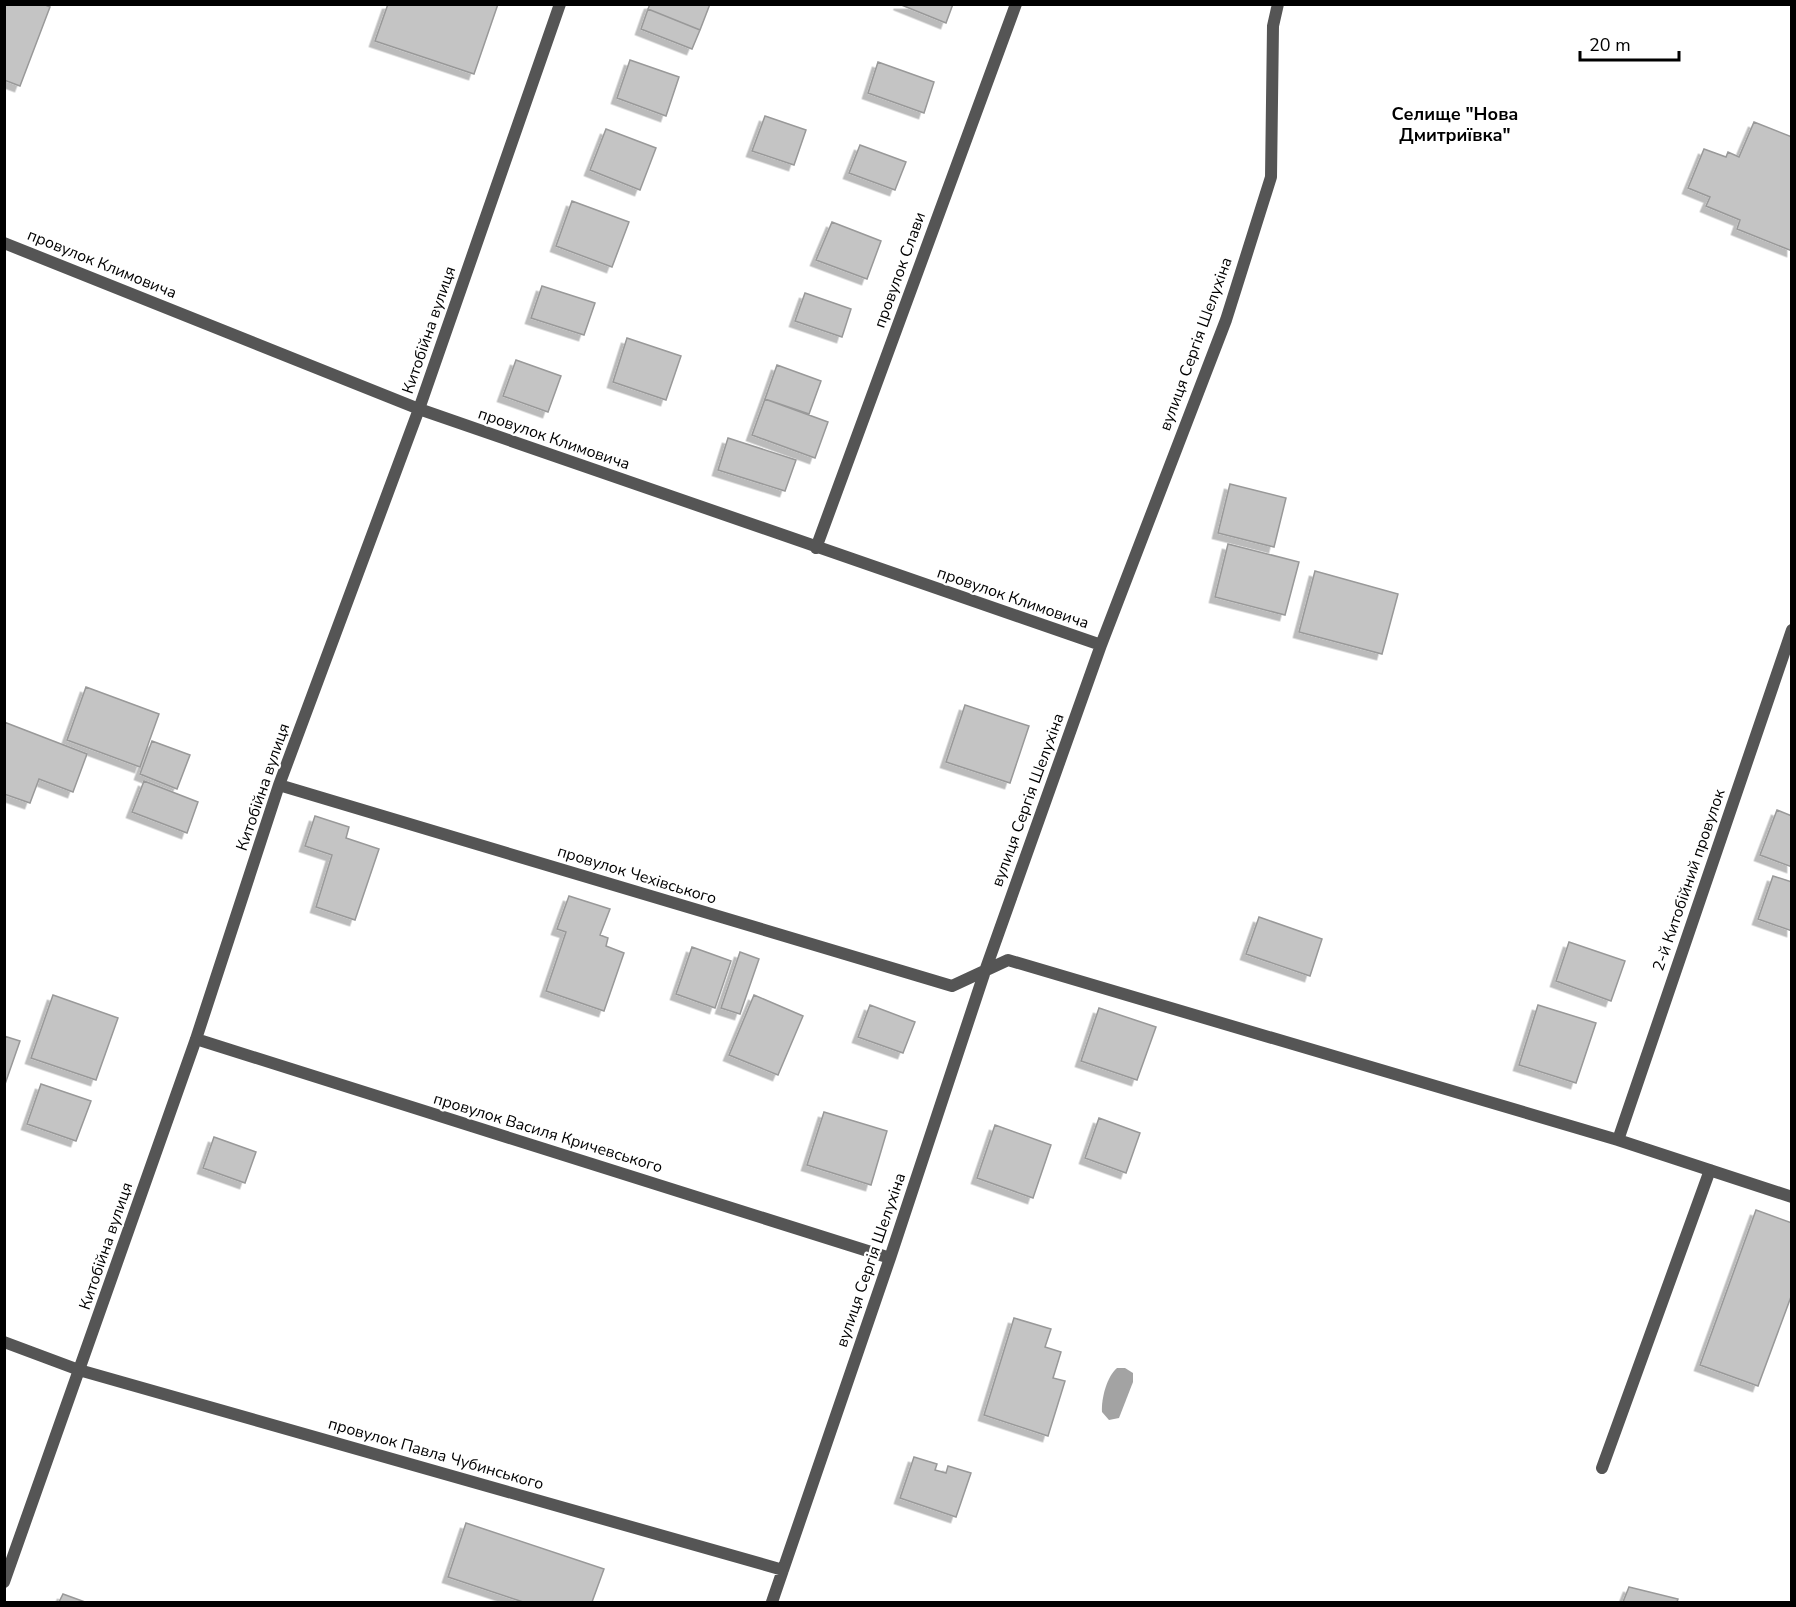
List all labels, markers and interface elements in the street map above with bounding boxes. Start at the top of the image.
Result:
scale bar [1580,24,1679,62]
text: 20 m [1589,33,1631,57]
district label: Селище "Нова Дмитриївка" [1392,102,1518,147]
street label: провулок Слави [869,209,931,331]
street label: провулок Климовича [24,224,180,304]
street label: вулиця Сергія Шелухіна [1154,254,1238,434]
street label: Китобійна вулиця [397,263,461,397]
street label: провулок Климовича [475,403,633,475]
street label: провулок Климовича [934,562,1092,634]
street label: вулиця Сергія Шелухіна [986,710,1070,890]
street label: Китобійна вулиця [231,720,295,854]
street label: 2-й Китобійний провулок [1647,785,1731,974]
street label: провулок Чехівського [555,840,719,910]
street label: провулок Василя Кричевського [431,1088,665,1178]
street label: вулиця Сергія Шелухіна [831,1170,911,1350]
street label: Китобійна вулиця [74,1179,138,1313]
street label: провулок Павла Чубинського [326,1413,546,1495]

